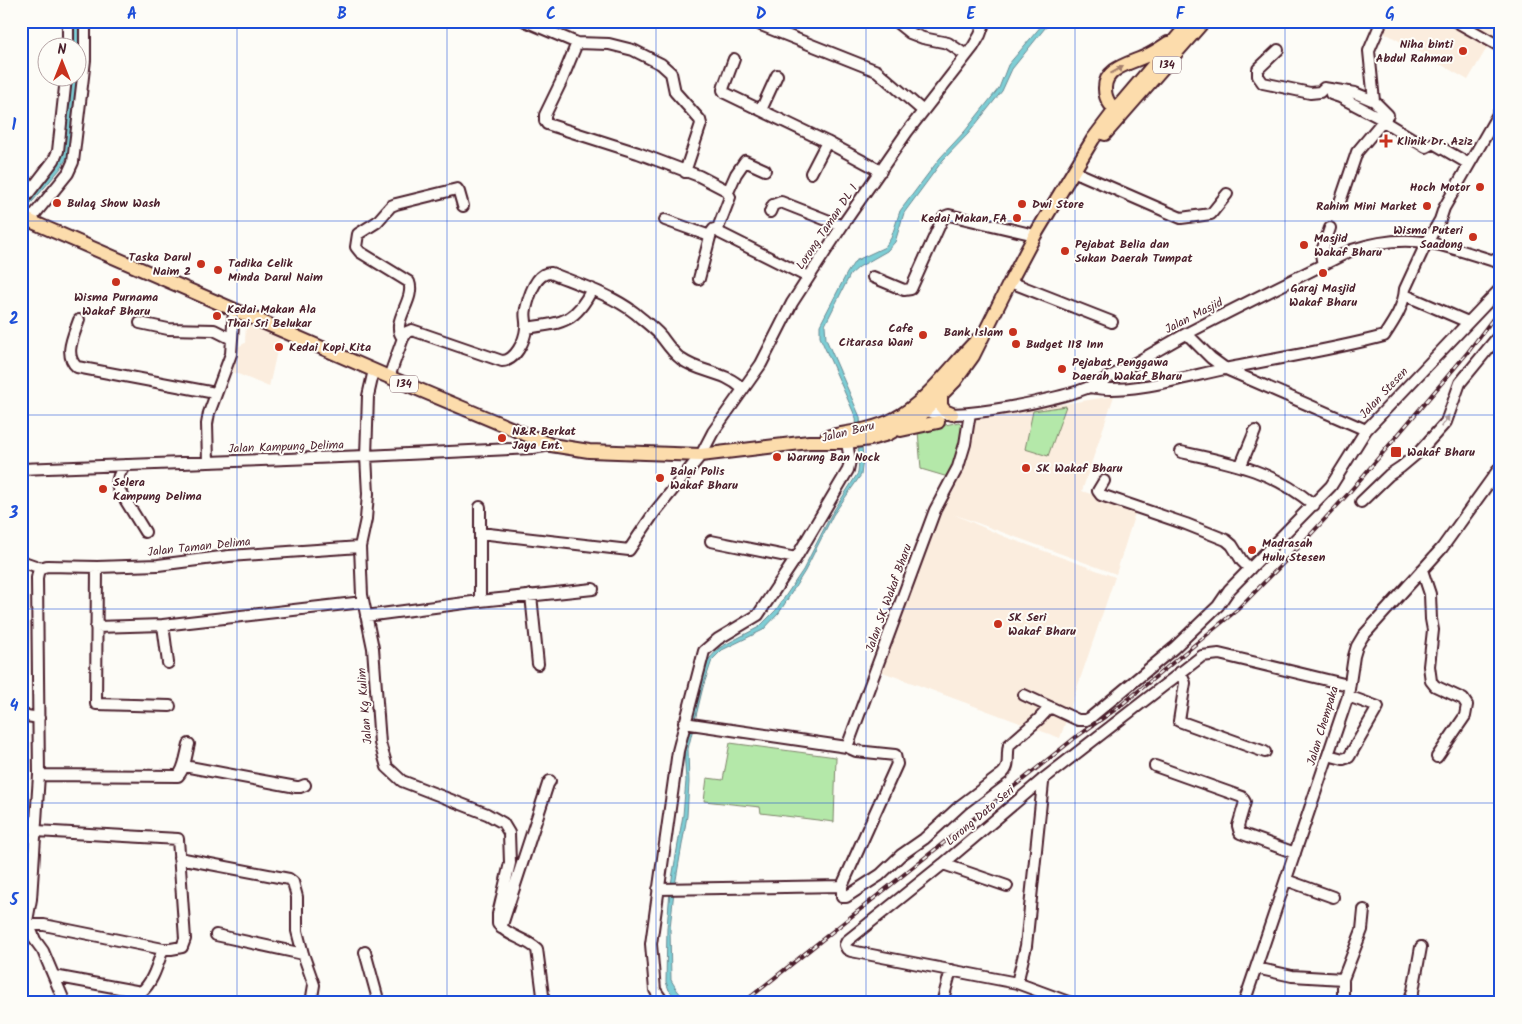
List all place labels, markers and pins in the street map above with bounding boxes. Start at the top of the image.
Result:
place label: Niha binti Abdul Rahman [1376,35,1454,68]
marker: Niha binti Abdul Rahman [1457,45,1469,57]
place label: Klinik Dr. Aziz [1397,132,1473,151]
marker: Klinik Dr. Aziz [1379,134,1393,148]
place label: Hoch Motor [1410,178,1471,197]
marker: Hoch Motor [1474,181,1486,193]
place label: Bulaq Show Wash [67,194,161,213]
place label: Dwi Store [1032,195,1084,214]
marker: Bulaq Show Wash [51,197,63,209]
place label: Rahim Mini Market [1316,197,1418,216]
marker: Dwi Store [1016,198,1028,210]
marker: Rahim Mini Market [1421,200,1433,212]
place label: Kedai Makan FA [921,209,1007,228]
marker: Kedai Makan FA [1011,212,1023,224]
place label: Wisma Puteri Saadong [1393,221,1464,254]
place label: Masjid Wakaf Bharu [1314,229,1382,262]
marker: Wisma Puteri Saadong [1467,231,1479,243]
place label: Pejabat Belia dan Sukan Daerah Tumpat [1075,235,1193,268]
marker: Masjid Wakaf Bharu [1298,239,1310,251]
marker: Pejabat Belia dan Sukan Daerah Tumpat [1059,245,1071,257]
place label: Taska Darul Naim 2 [129,248,192,281]
place label: Tadika Celik Minda Darul Naim [228,254,323,287]
marker: Taska Darul Naim 2 [195,258,207,270]
marker: Tadika Celik Minda Darul Naim [212,264,224,276]
marker: Garaj Masjid Wakaf Bharu [1317,267,1329,279]
marker: Wisma Purnama Wakaf Bharu [110,276,122,288]
place label: Garaj Masjid Wakaf Bharu [1289,279,1357,312]
place label: Wisma Purnama Wakaf Bharu [74,288,158,321]
place label: Kedai Makan Ala Thai Sri Belukar [227,300,316,333]
marker: Kedai Makan Ala Thai Sri Belukar [211,310,223,322]
place label: Cafe Citarasa Wani [839,319,914,352]
place label: Bank Islam [944,323,1003,342]
marker: Bank Islam [1007,326,1019,338]
marker: Cafe Citarasa Wani [917,329,929,341]
place label: Budget 118 Inn [1026,335,1104,354]
place label: Kedai Kopi Kita [289,338,371,357]
marker: Budget 118 Inn [1010,338,1022,350]
marker: Kedai Kopi Kita [273,341,285,353]
place label: Pejabat Penggawa Daerah Wakaf Bharu [1072,353,1182,386]
marker: Pejabat Penggawa Daerah Wakaf Bharu [1056,363,1068,375]
place label: N&R Berkat Jaya Ent. [512,422,577,455]
marker: N&R Berkat Jaya Ent. [496,432,508,444]
place label: Wakaf Bharu [1407,443,1475,462]
marker: Wakaf Bharu [1389,445,1403,459]
place label: Warung Ban Nock [787,448,881,467]
marker: Warung Ban Nock [771,451,783,463]
place label: SK Wakaf Bharu [1036,459,1123,478]
place label: Balai Polis Wakaf Bharu [670,462,738,495]
marker: SK Wakaf Bharu [1020,462,1032,474]
marker: Balai Polis Wakaf Bharu [654,472,666,484]
place label: Selera Kampung Delima [113,473,202,506]
marker: Selera Kampung Delima [97,483,109,495]
place label: Madrasah Hulu Stesen [1262,534,1326,567]
marker: Madrasah Hulu Stesen [1246,544,1258,556]
place label: SK Seri Wakaf Bharu [1008,608,1076,641]
marker: SK Seri Wakaf Bharu [992,618,1004,630]

